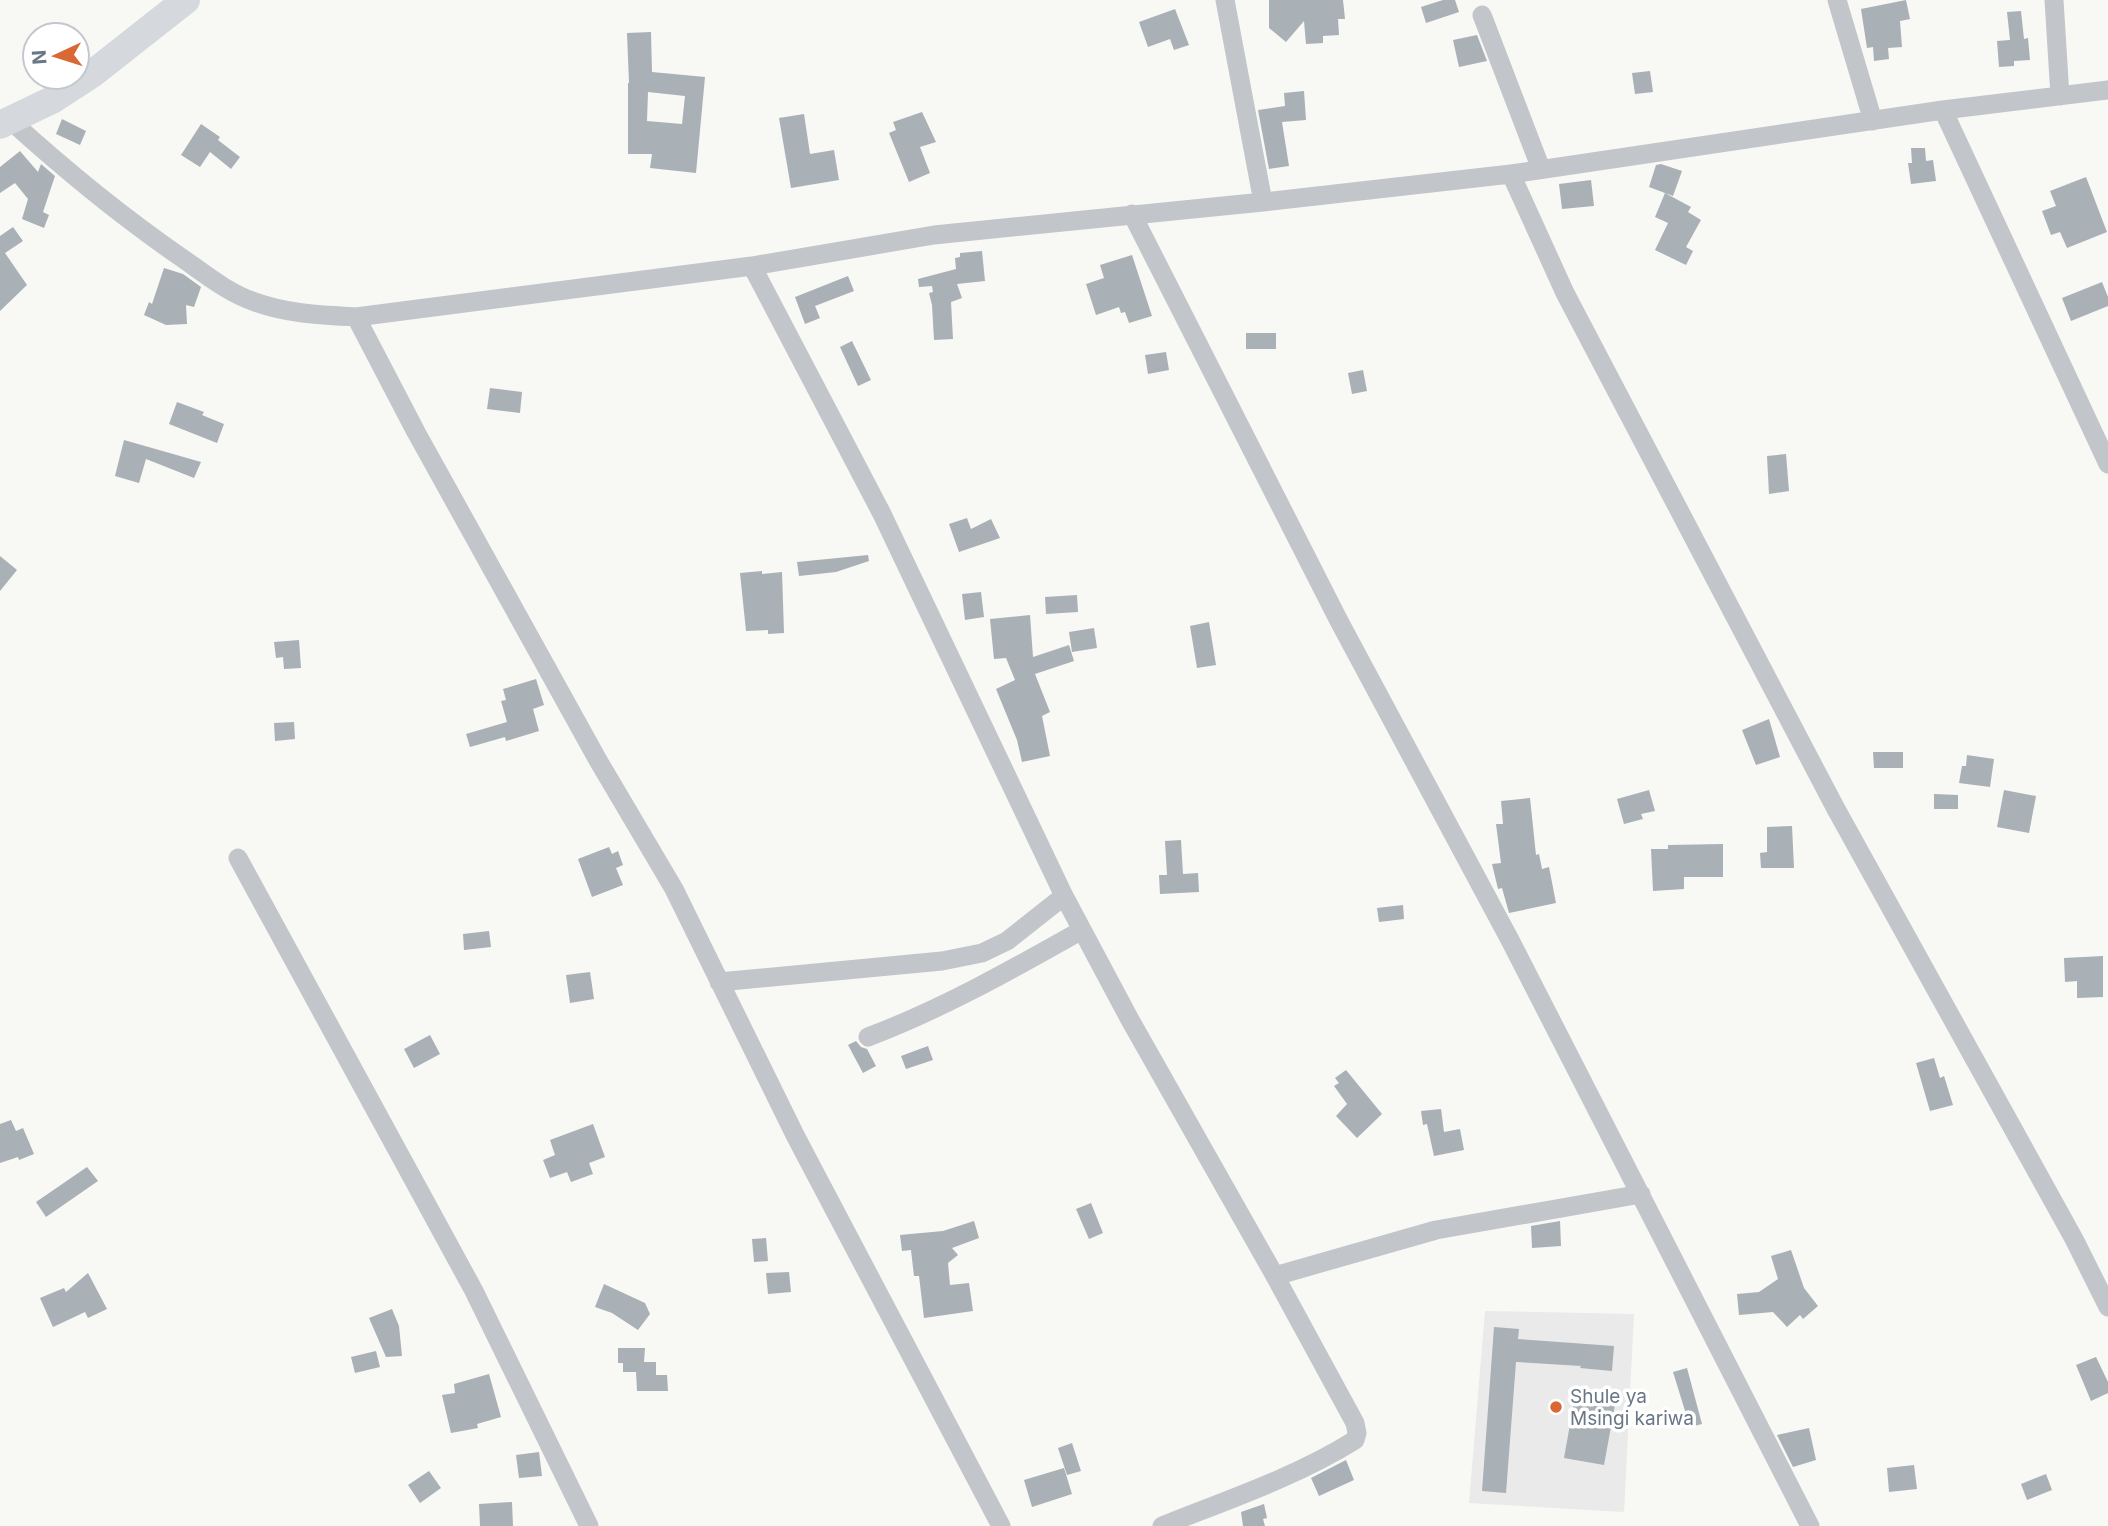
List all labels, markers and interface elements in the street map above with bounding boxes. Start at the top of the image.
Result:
north arrow [21,21,91,91]
text: N [28,49,52,65]
place label: Shule ya Msingi kariwa [1570,1385,1694,1430]
marker: Shule ya Msingi kariwa [1548,1399,1564,1415]

